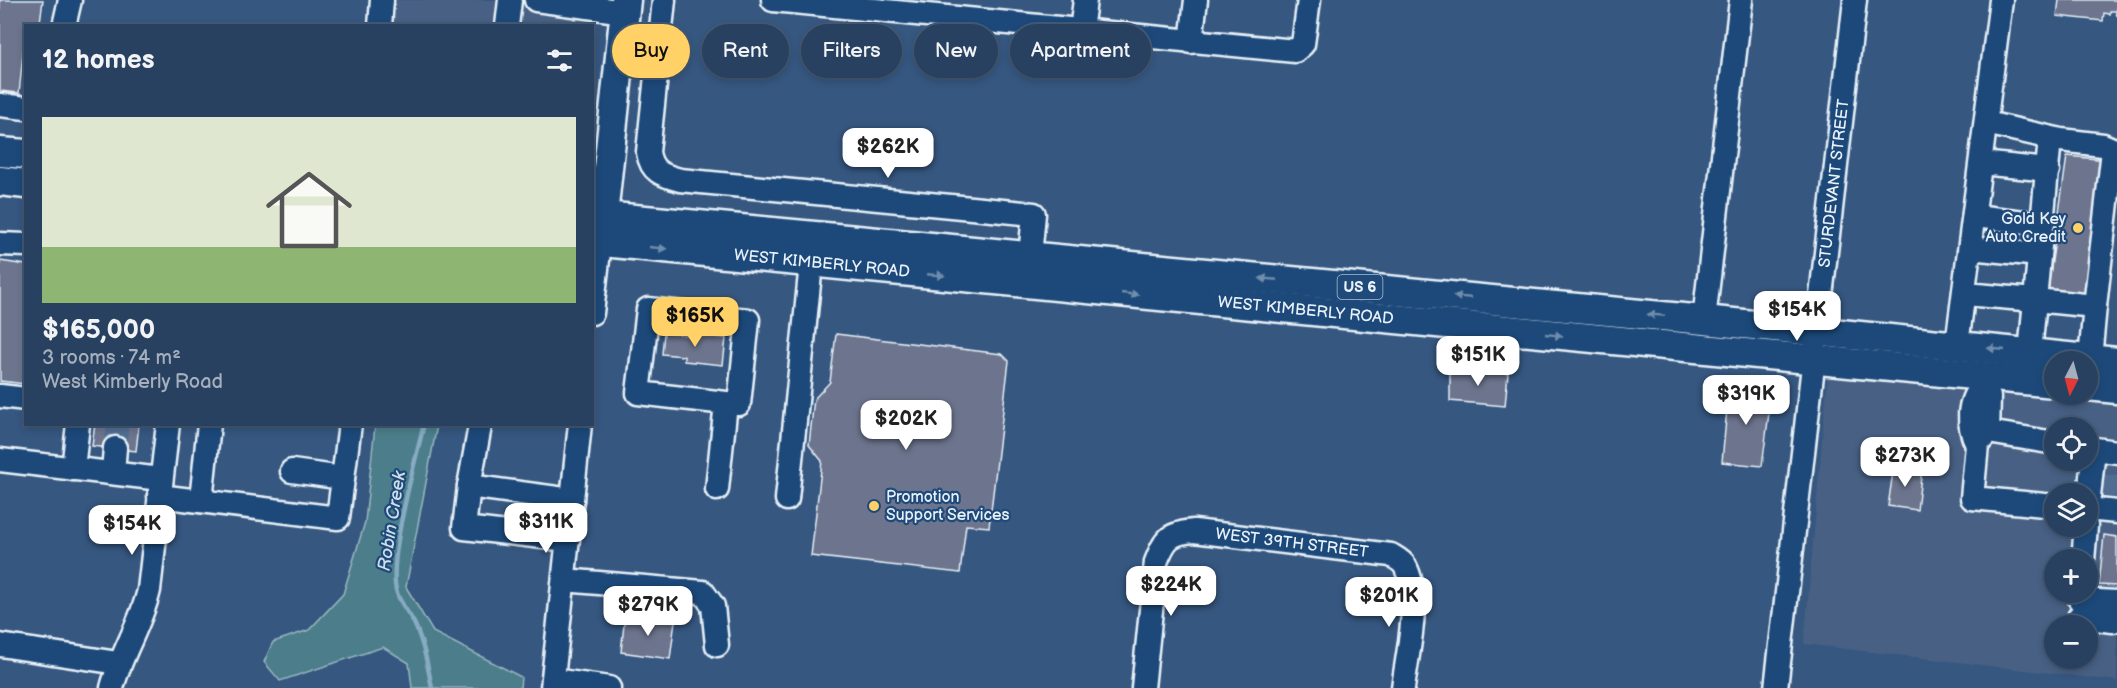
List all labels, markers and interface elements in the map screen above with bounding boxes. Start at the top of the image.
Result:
chip: Buy [612,24,690,78]
chip: Rent [702,24,789,78]
chip: Filters [801,24,902,78]
chip: New [914,24,998,78]
chip: Apartment [1010,24,1151,78]
icon: filters [543,44,576,77]
text: 12 homes [42,45,154,76]
street label: STURDEVANT STREET [1815,98,1853,269]
pin: $262K [846,128,930,179]
text: $262K [857,135,919,159]
icon: home [255,156,363,264]
place label: Gold Key Auto Credit [1985,210,2067,247]
marker: Gold Key Auto Credit [2071,221,2085,235]
one-way arrow [649,243,668,253]
street label: WEST KIMBERLY ROAD [733,245,911,281]
one-way arrow [927,270,946,280]
one-way arrow [1258,274,1277,284]
road number: US 6 [1338,275,1382,299]
one-way arrow [1121,289,1140,299]
pin: $154K [1755,291,1839,342]
street label: WEST KIMBERLY ROAD [1217,292,1394,328]
one-way arrow [1452,292,1471,302]
pin: $165K [653,297,737,348]
text: $154K [1768,298,1826,322]
text: $165K [666,304,724,328]
one-way arrow [1646,310,1665,320]
text: $165,000 [42,315,155,346]
one-way arrow [1545,330,1564,340]
pin: $151K [1436,336,1520,387]
text: $151K [1450,343,1506,367]
one-way arrow [1987,345,2006,354]
text: 3 rooms · 74 m² [42,346,181,370]
north arrow [2044,351,2098,405]
map controls [2044,351,2098,669]
text: West Kimberly Road [42,370,223,394]
pin: $319K [1704,375,1788,426]
text: $319K [1717,382,1775,406]
pin: $202K [864,400,948,451]
text: $202K [875,407,937,431]
button: locate [2044,417,2098,471]
pin: $273K [1863,437,1947,488]
text: $273K [1875,444,1935,468]
water label: Robin Creek [374,468,410,573]
button: layers [2044,483,2098,537]
place label: Promotion Support Services [886,488,1009,525]
marker: Promotion Support Services [867,499,881,513]
pin: $311K [504,503,588,554]
pin: $154K [90,505,174,556]
text: $311K [518,510,574,534]
text: $154K [103,512,161,536]
street label: WEST 39TH STREET [1214,524,1370,562]
button: + [2044,549,2098,603]
pin: $224K [1129,566,1213,617]
text: $224K [1140,573,1202,597]
pin: $201K [1347,577,1431,628]
text: $201K [1359,584,1419,608]
pin: $279K [606,586,690,637]
text: $279K [618,593,679,617]
button: − [2044,615,2098,669]

